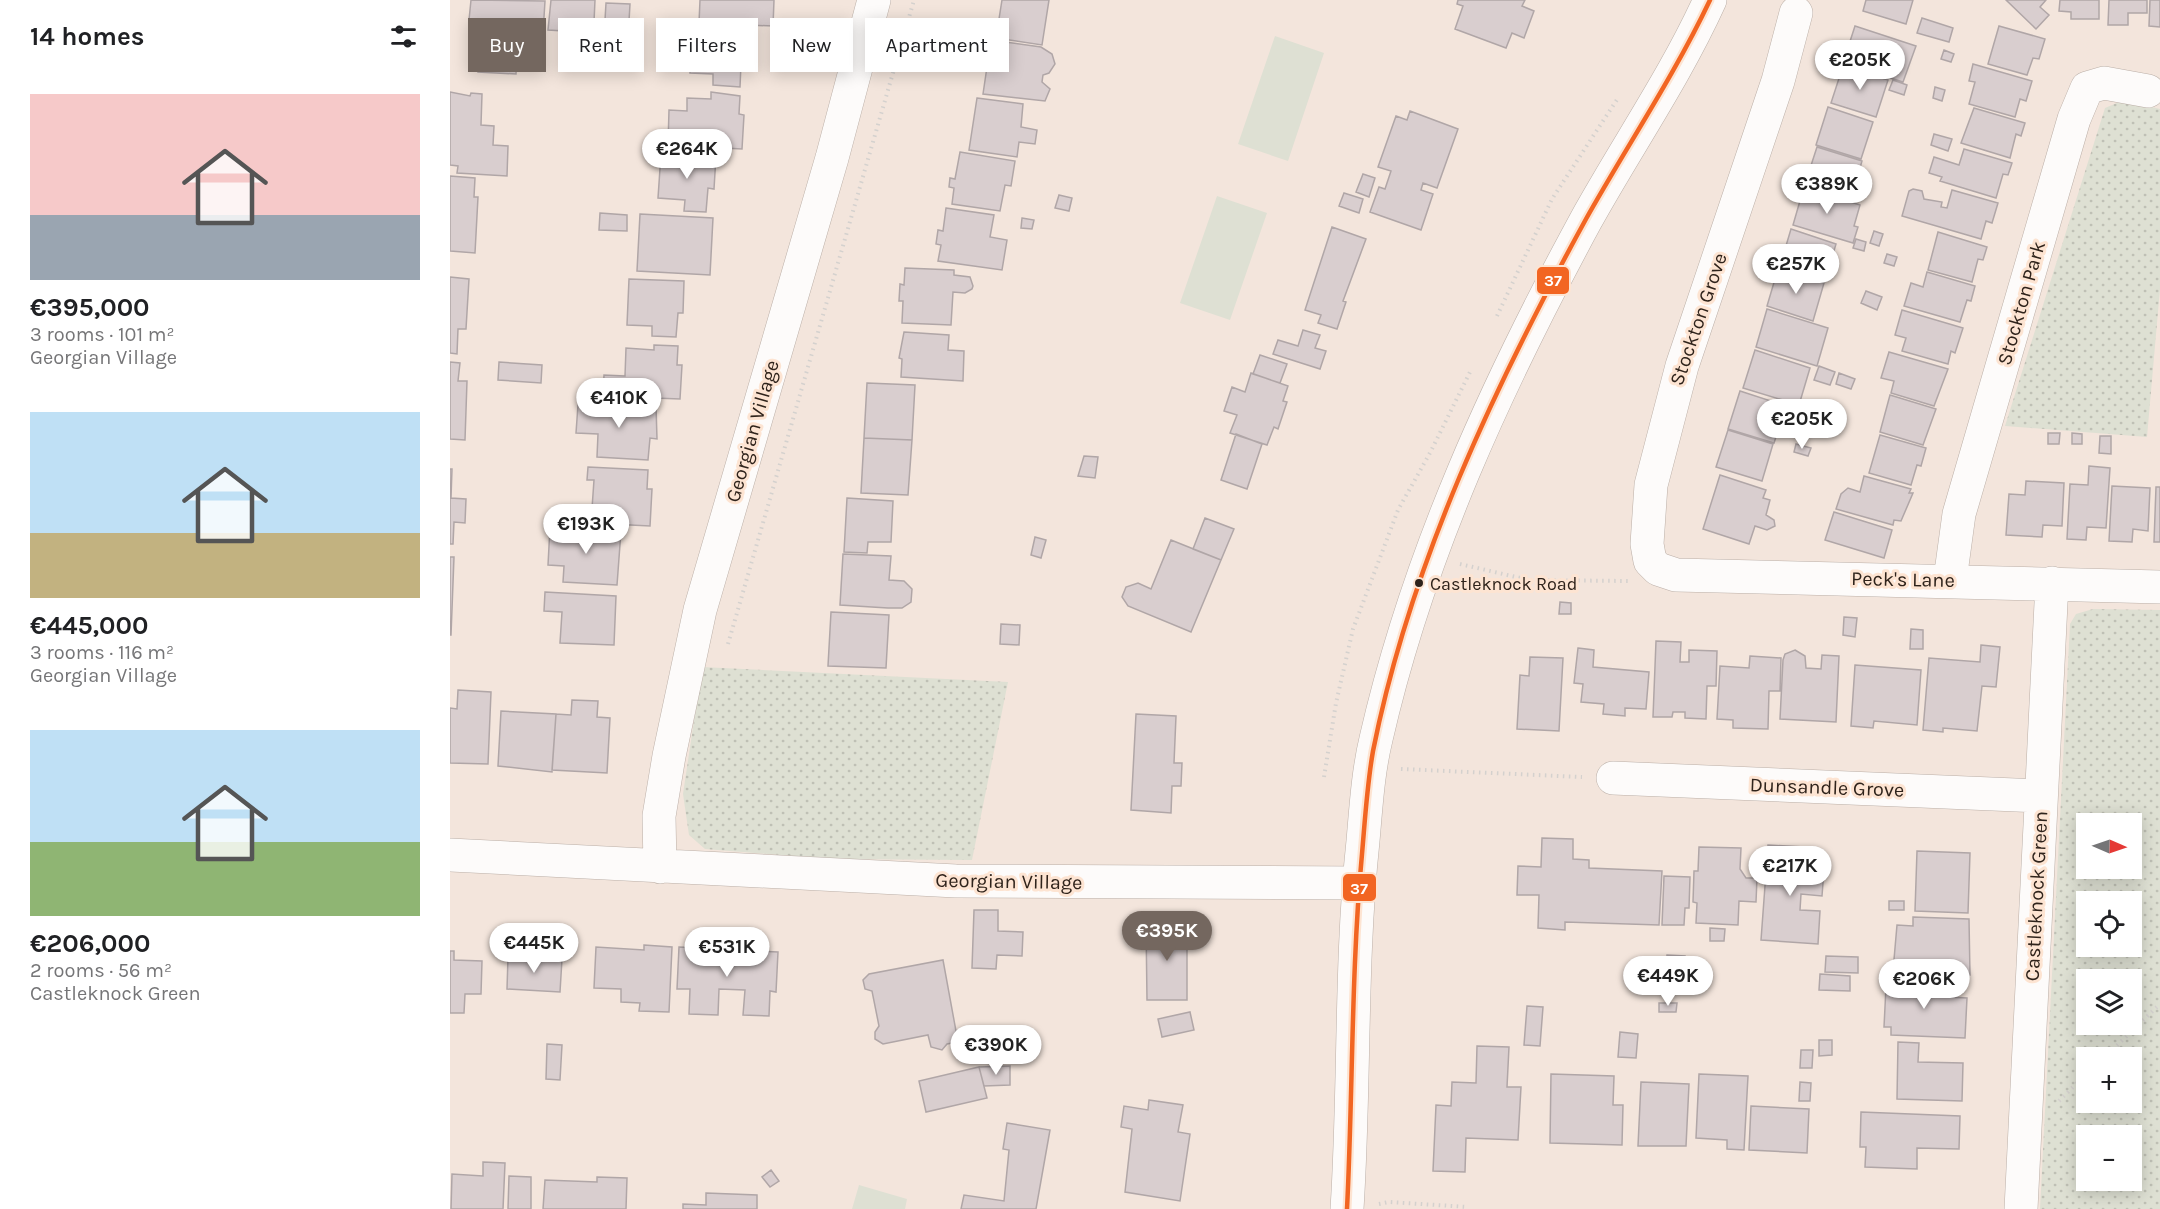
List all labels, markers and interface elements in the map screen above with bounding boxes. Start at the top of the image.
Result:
chip: Buy [468,18,546,72]
chip: Rent [558,18,644,72]
chip: Filters [656,18,758,72]
chip: New [770,18,853,72]
chip: Apartment [865,18,1009,72]
icon: filters [387,20,420,53]
text: 14 homes [30,21,144,52]
pin: €205K [1818,40,1902,91]
text: €205K [1829,48,1891,71]
pin: €264K [645,129,729,180]
icon: home [171,133,279,241]
text: €264K [656,137,718,160]
pin: €389K [1785,164,1869,215]
text: €389K [1795,172,1859,195]
street label: Stockton Park [1993,238,2050,368]
pin: €257K [1754,244,1838,295]
street label: Stockton Grove [1665,250,1732,389]
text: €257K [1766,252,1826,275]
line badge: 37 [1536,266,1570,295]
text: 37 [1544,271,1562,290]
text: €395,000 [30,292,150,323]
text: 3 rooms · 101 m² [30,323,175,346]
text: Georgian Village [30,346,177,369]
street label: Georgian Village [721,357,784,505]
pin: €410K [577,378,661,429]
text: €410K [590,386,648,409]
pin: €205K [1760,399,1844,450]
text: €205K [1771,407,1833,430]
icon: home [171,451,279,559]
pin: €193K [544,504,628,555]
text: €193K [557,512,615,535]
street label: Peck's Lane [1851,567,1955,592]
place label: Castleknock Road [1430,573,1577,595]
marker: Castleknock Road [1413,577,1425,589]
text: €445,000 [30,610,148,641]
text: 3 rooms · 116 m² [30,641,174,664]
text: Georgian Village [30,664,177,687]
icon: home [171,769,279,877]
street label: Dunsandle Grove [1749,773,1905,802]
street label: Castleknock Green [2021,810,2052,982]
north arrow [2076,813,2142,879]
map controls [2076,813,2142,1191]
pin: €217K [1748,846,1832,897]
text: €217K [1763,854,1817,877]
street label: Georgian Village [935,869,1083,894]
line badge: 37 [1342,873,1377,902]
text: 37 [1350,879,1368,898]
button: locate [2076,891,2142,957]
pin: €395K [1125,911,1209,962]
text: €395K [1136,919,1198,942]
pin: €445K [492,923,576,974]
pin: €531K [685,927,769,978]
text: €206,000 [30,928,150,959]
text: €445K [503,931,565,954]
text: €531K [699,935,755,958]
pin: €449K [1626,956,1710,1007]
text: 2 rooms · 56 m² [30,959,172,982]
pin: €206K [1882,959,1966,1010]
text: €449K [1637,964,1699,987]
text: €206K [1893,967,1955,990]
button: layers [2076,969,2142,1035]
text: Castleknock Green [30,982,201,1005]
pin: €390K [954,1025,1038,1076]
text: €390K [964,1033,1028,1056]
button: + [2076,1047,2142,1113]
button: − [2076,1125,2142,1191]

